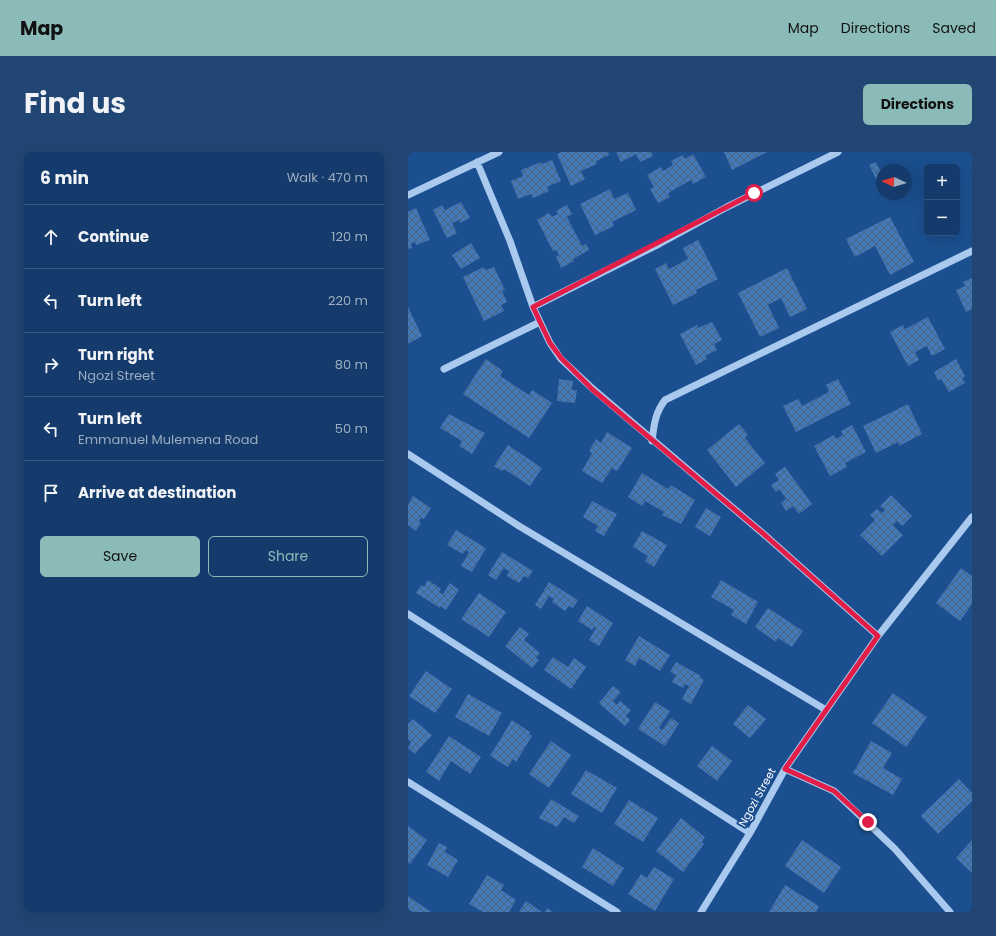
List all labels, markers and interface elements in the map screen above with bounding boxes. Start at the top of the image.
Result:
text: Map [20,15,63,42]
text: Map [788,18,819,38]
text: Directions [841,18,910,38]
text: Saved [932,18,976,38]
text: Find us [24,84,126,123]
button: Directions [863,84,972,125]
north arrow [876,164,912,200]
map controls [924,164,960,236]
button: + [924,164,960,200]
text: 6 min [40,166,89,190]
text: Walk · 470 m [287,168,368,187]
route start [745,184,763,202]
button: − [924,200,960,236]
icon: ahead [40,226,62,248]
text: Continue [78,226,149,247]
text: 120 m [331,227,368,246]
icon: left [40,290,62,312]
text: Turn left [78,290,142,311]
text: 220 m [328,291,368,310]
text: Turn right [78,344,154,365]
icon: right [40,354,62,376]
text: 80 m [335,355,368,374]
text: Ngozi Street [78,366,155,385]
text: Turn left [78,408,142,429]
icon: left [40,418,62,440]
text: 50 m [335,419,368,438]
text: Emmanuel Mulemena Road [78,430,258,449]
icon: arrive [40,482,62,504]
text: Arrive at destination [78,482,236,503]
button: Save [40,536,200,577]
button: Share [208,536,368,577]
street label: Ngozi Street [734,765,780,829]
route end [859,813,877,831]

